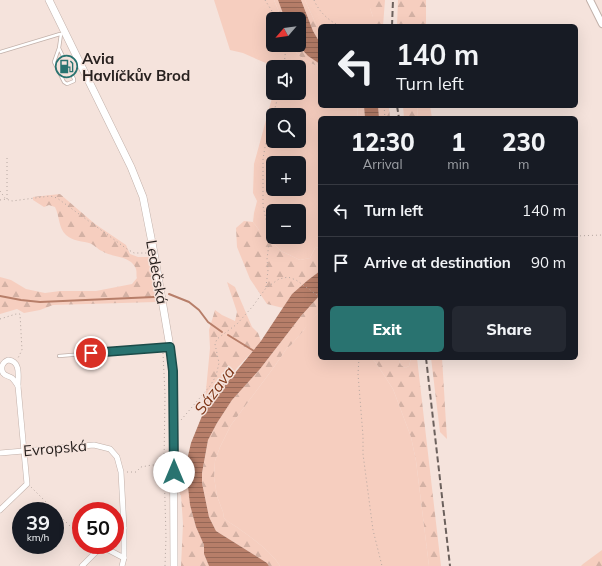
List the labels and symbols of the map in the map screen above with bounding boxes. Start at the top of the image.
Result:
north arrow [266,12,306,52]
place label: Avia Havlíčkův Brod [82,49,190,85]
fuel station icon: Avia Havlíčkův Brod [53,54,79,80]
street label: Ledečská [142,238,172,306]
pin [74,336,108,370]
water label: Sázava [189,362,239,418]
street label: Evropská [22,436,88,460]
position arrow [153,451,195,493]
speed limit sign: 50 [72,502,124,554]

